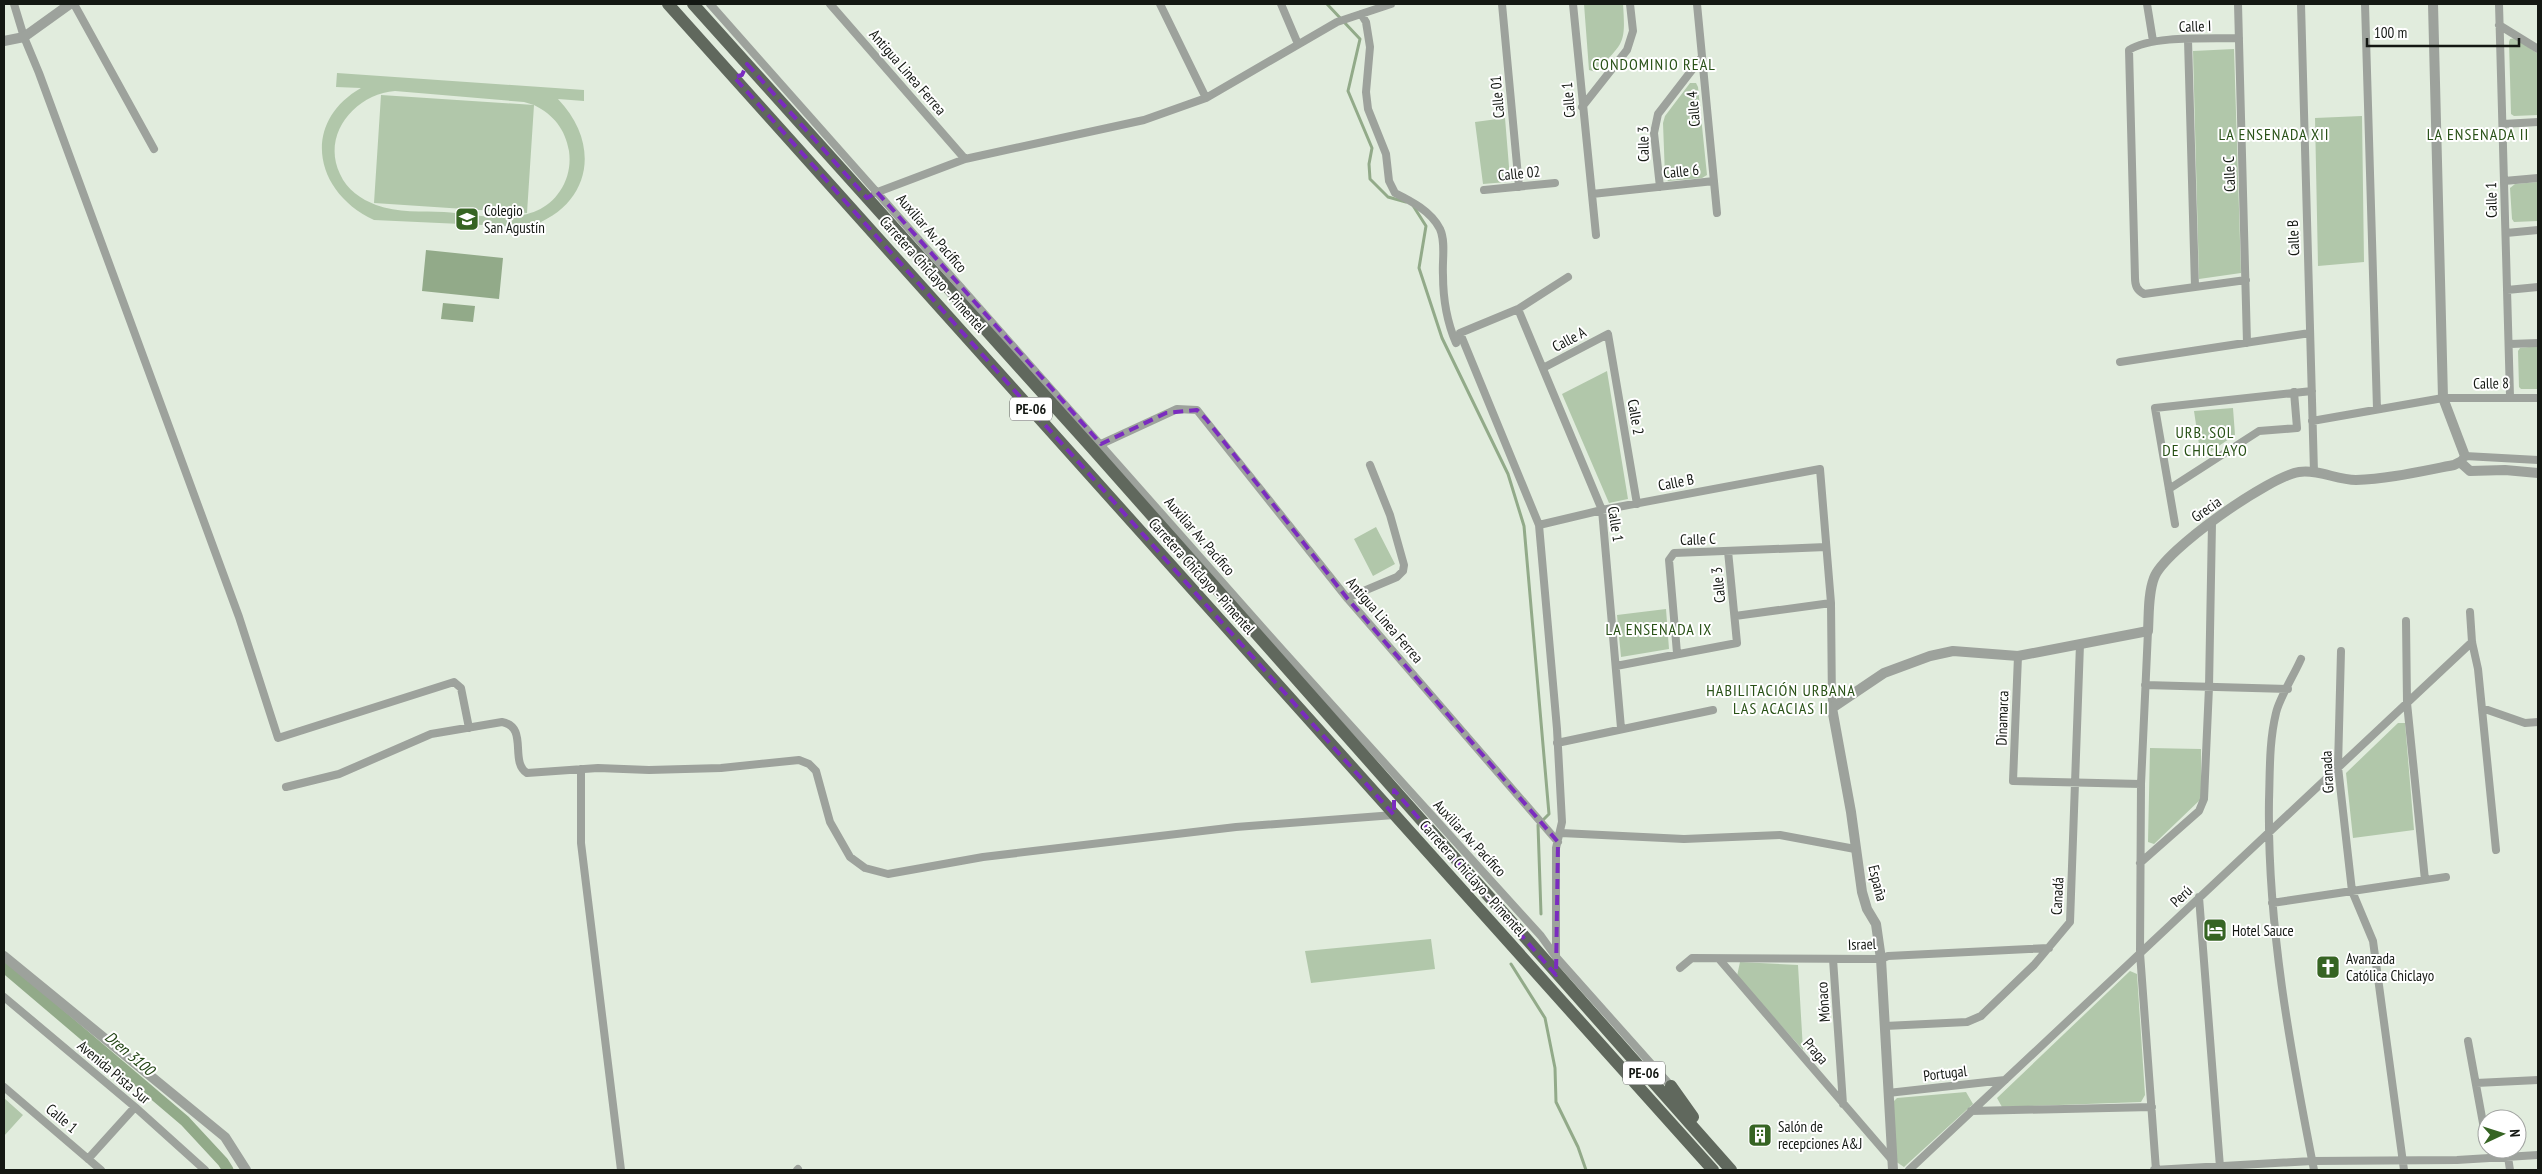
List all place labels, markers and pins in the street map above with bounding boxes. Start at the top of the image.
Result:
place label: Colegio San Agustín [484,201,545,237]
school or university icon: Colegio San Agustín [454,206,480,232]
hotel icon: Hotel Sauce [2202,917,2228,943]
place label: Hotel Sauce [2232,921,2294,940]
place label: Avanzada Católica Chiclayo [2346,949,2434,985]
church icon: Avanzada Católica Chiclayo [2315,954,2341,980]
place label: Salón de recepciones A&J [1778,1117,1862,1153]
building icon: Salón de recepciones A&J [1747,1122,1773,1148]

